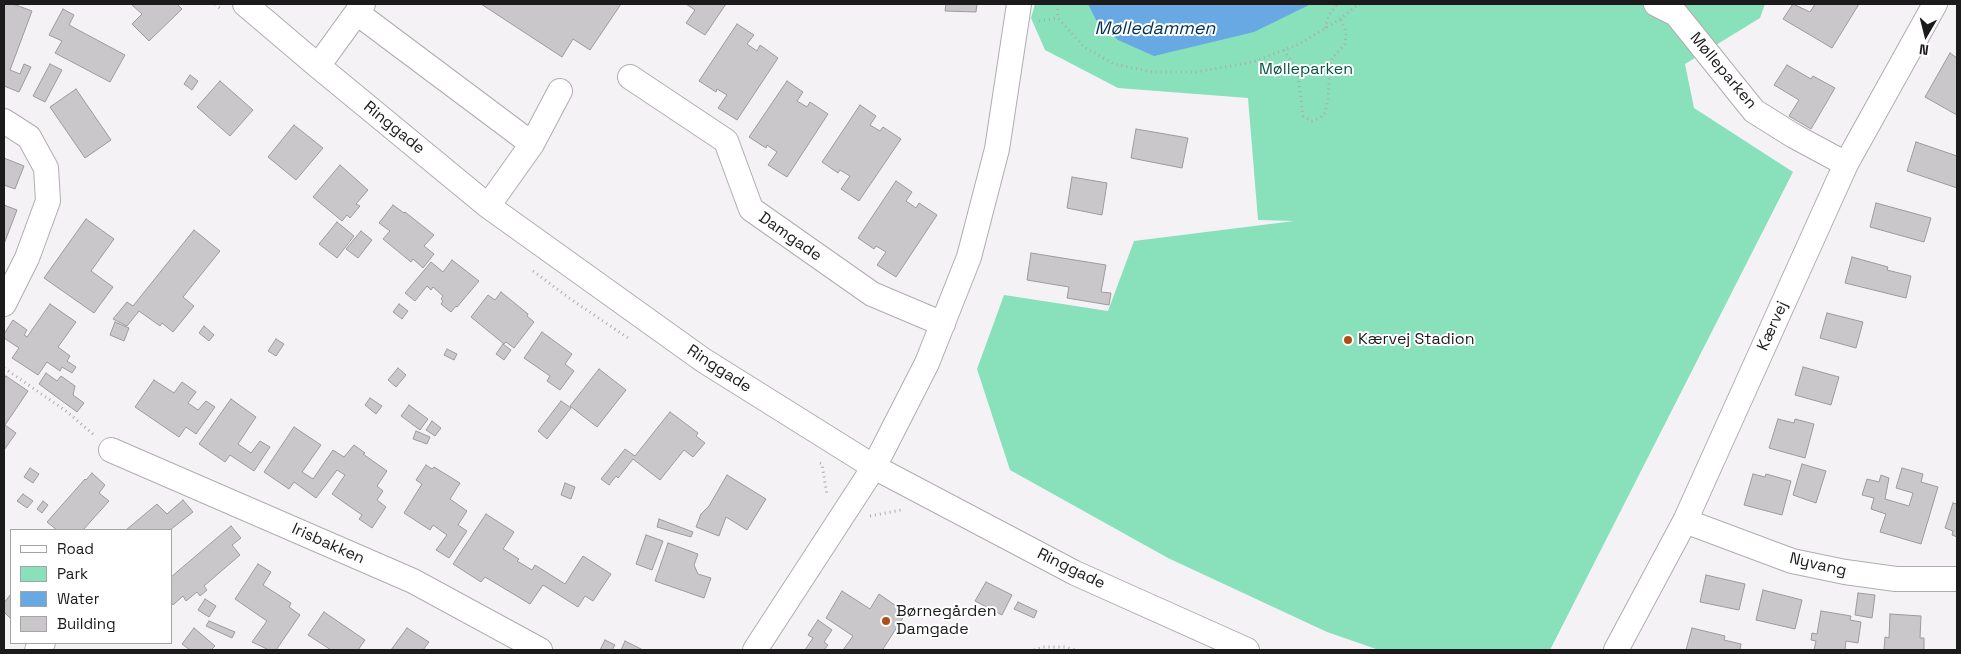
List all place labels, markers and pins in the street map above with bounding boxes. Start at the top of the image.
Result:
place label: Kærvej Stadion [1358,330,1474,350]
marker: Kærvej Stadion [1342,334,1354,346]
place label: Børnegården Damgade [896,602,997,640]
marker: Børnegården Damgade [880,615,892,627]

